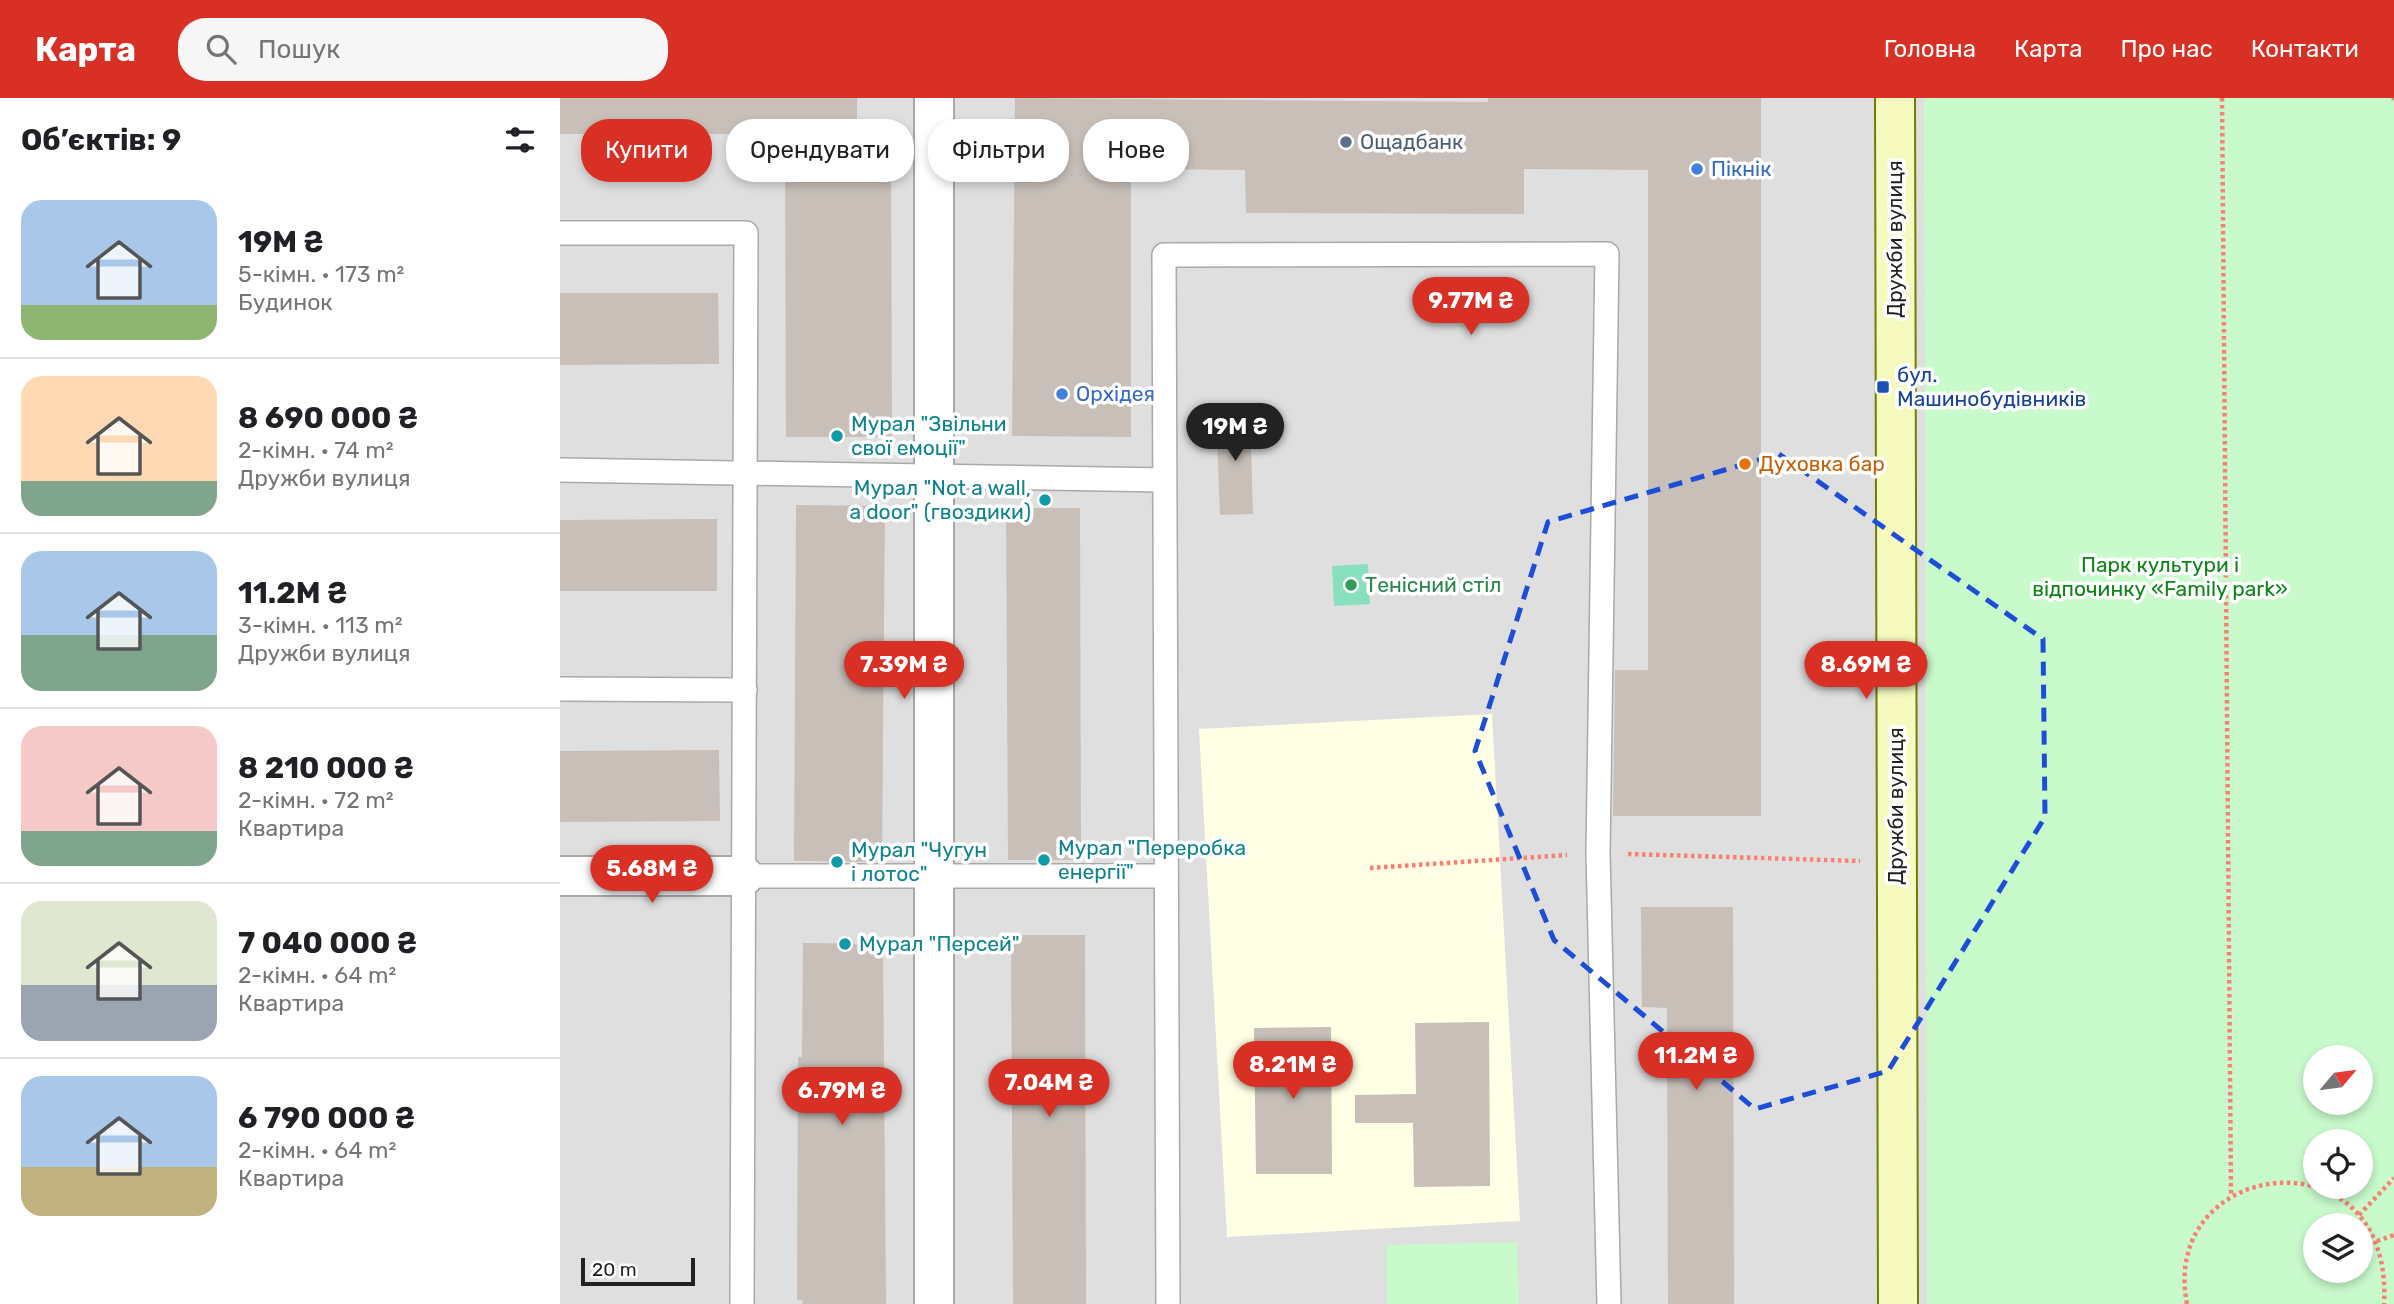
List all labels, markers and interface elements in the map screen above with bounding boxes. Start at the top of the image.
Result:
search box [178,18,668,81]
text: Карта [35,30,136,69]
icon: search [202,30,240,68]
text: Пошук [258,34,340,65]
text: Головна [1884,35,1976,63]
text: Карта [2014,35,2082,63]
text: Про нас [2120,35,2213,63]
text: Контакти [2251,35,2359,63]
chip: Купити [581,119,712,182]
chip: Орендувати [726,119,914,182]
chip: Фільтри [928,119,1069,182]
chip: Нове [1083,119,1189,182]
icon: filters [501,121,539,159]
text: Об’єктів: 9 [21,122,181,158]
place label: Ощадбанк [1360,129,1463,154]
marker: Ощадбанк [1338,134,1354,150]
place label: Пікнік [1711,156,1771,181]
street label: Дружби вулиця [1882,160,1907,318]
marker: Пікнік [1689,161,1705,177]
text: 19M ₴ [238,224,324,260]
icon: home [77,228,161,312]
text: 5-кімн. · 173 m² [238,260,404,288]
pin: 9.77M ₴ [1406,278,1536,337]
text: 9.77M ₴ [1428,286,1514,314]
text: Будинок [238,288,333,316]
place label: бул. Машинобудівників [1897,362,2086,411]
marker: бул. Машинобудівників [1875,379,1891,395]
place label: Орхідея [1076,381,1155,406]
marker: Орхідея [1054,386,1070,402]
text: 8 690 000 ₴ [238,400,418,436]
icon: home [77,404,161,488]
pin: 19M ₴ [1186,404,1284,463]
place label: Мурал "Звільни свої емоції" [851,411,1007,460]
text: 19M ₴ [1202,412,1268,440]
marker: Мурал "Звільни свої емоції" [829,428,845,444]
text: 2-кімн. · 74 m² [238,436,394,464]
place label: Духовка бар [1759,451,1885,476]
marker: Духовка бар [1737,456,1753,472]
text: Дружби вулиця [238,464,410,492]
place label: Мурал "Not a wall, a door" (гвоздики) [849,475,1031,524]
marker: Мурал "Not a wall, a door" (гвоздики) [1037,492,1053,508]
park label: Парк культури і відпочинку «Family park» [2032,552,2288,601]
place label: Тенісний стіл [1365,572,1502,597]
text: 11.2M ₴ [238,575,347,611]
marker: Тенісний стіл [1343,577,1359,593]
icon: home [77,579,161,663]
text: 3-кімн. · 113 m² [238,611,403,639]
text: Дружби вулиця [238,639,410,667]
pin: 7.39M ₴ [839,642,969,701]
pin: 8.69M ₴ [1801,642,1931,701]
text: 7.39M ₴ [860,650,948,678]
text: 8.69M ₴ [1820,650,1912,678]
street label: Дружби вулиця [1883,727,1908,885]
text: 8 210 000 ₴ [238,750,414,786]
icon: home [77,754,161,838]
text: 2-кімн. · 72 m² [238,786,394,814]
text: Квартира [238,814,344,842]
place label: Мурал "Переробка енергії" [1058,835,1246,884]
place label: Мурал "Чугун і лотос" [851,837,987,886]
pin: 5.68M ₴ [587,846,717,905]
marker: Мурал "Переробка енергії" [1036,852,1052,868]
text: 5.68M ₴ [606,854,698,882]
marker: Мурал "Чугун і лотос" [829,854,845,870]
text: 7 040 000 ₴ [238,925,417,961]
icon: home [77,929,161,1013]
place label: Мурал "Персей" [859,931,1020,956]
marker: Мурал "Персей" [837,936,853,952]
text: 2-кімн. · 64 m² [238,961,396,989]
text: Квартира [238,989,344,1017]
pin: 11.2M ₴ [1631,1032,1761,1092]
text: 11.2M ₴ [1654,1041,1738,1069]
pin: 8.21M ₴ [1228,1042,1358,1101]
north arrow [2303,1045,2373,1115]
map controls [2303,1045,2373,1283]
text: 8.21M ₴ [1249,1050,1337,1078]
pin: 7.04M ₴ [984,1060,1114,1119]
pin: 6.79M ₴ [777,1068,907,1127]
text: 7.04M ₴ [1004,1068,1094,1096]
text: 6.79M ₴ [798,1076,886,1104]
text: 6 790 000 ₴ [238,1100,415,1136]
icon: home [77,1104,161,1188]
button: locate [2303,1129,2373,1199]
text: 2-кімн. · 64 m² [238,1136,396,1164]
text: Квартира [238,1164,344,1192]
button: layers [2303,1213,2373,1283]
scale bar [581,1255,695,1287]
text: 20 m [592,1258,637,1281]

